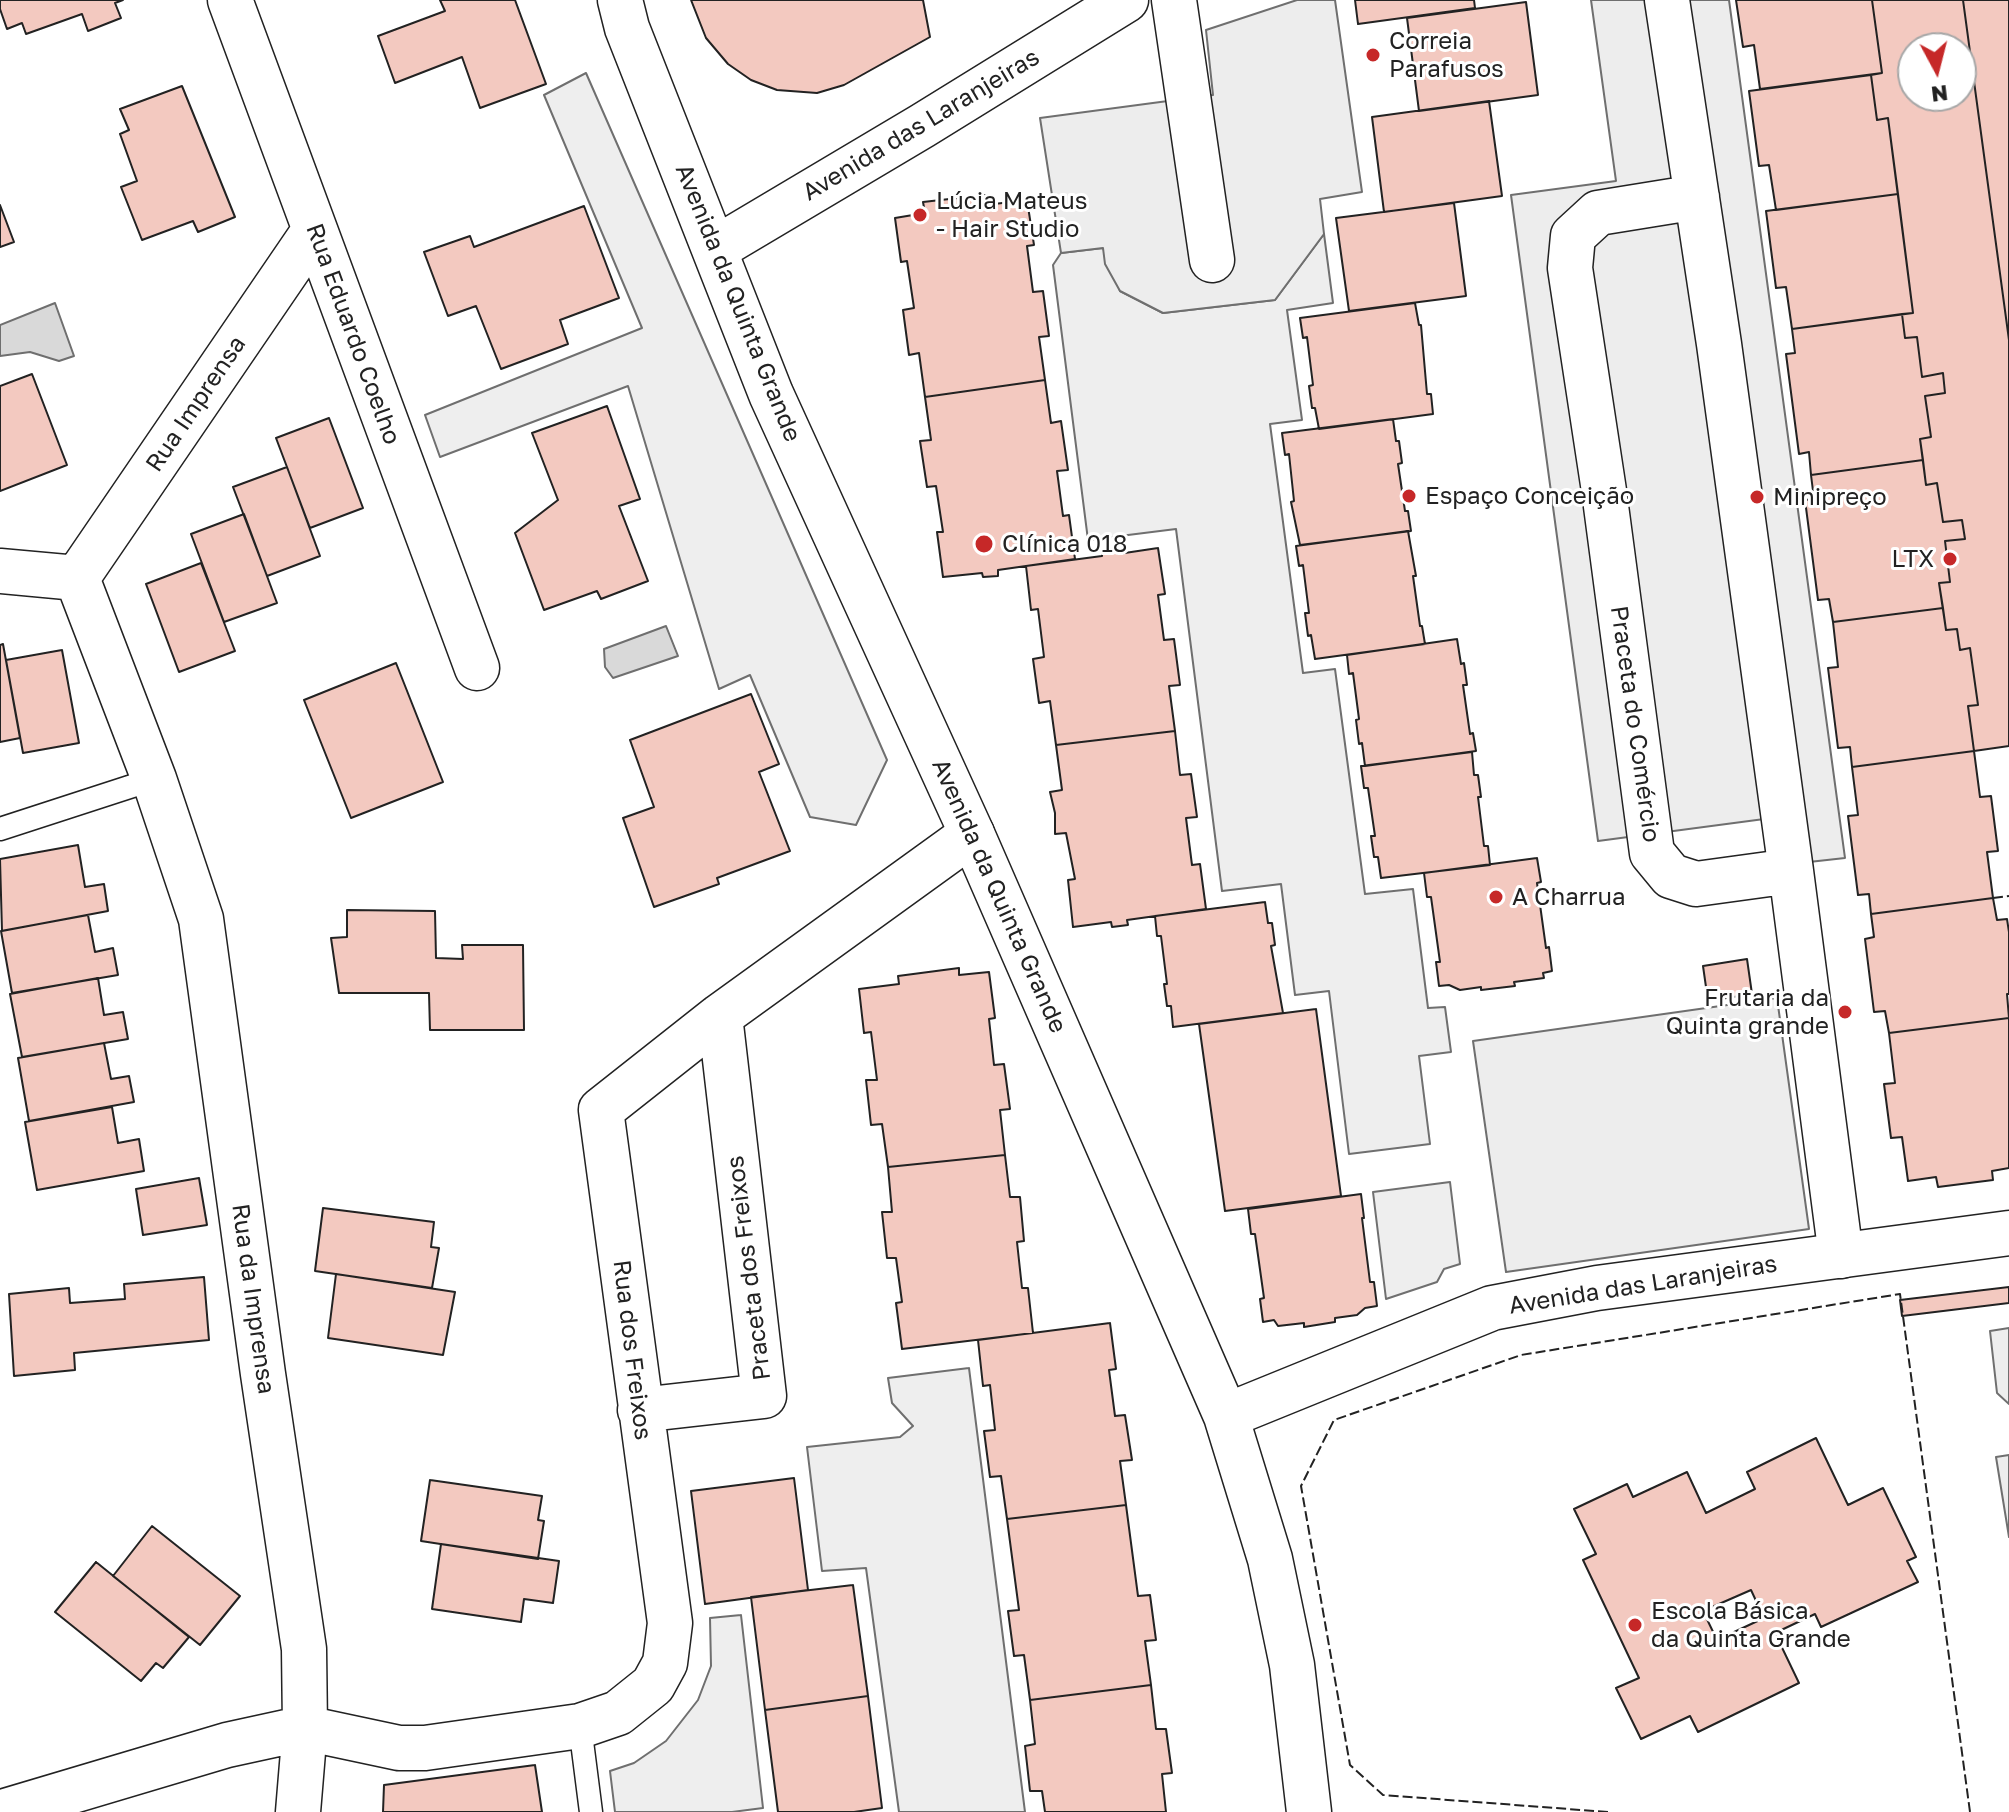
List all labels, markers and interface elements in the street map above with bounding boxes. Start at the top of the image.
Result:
place label: Correia Parafusos [1389,27,1504,83]
north arrow [1897,32,1977,112]
street label: Avenida das Laranjeiras [797,43,1045,207]
marker: Correia Parafusos [1364,46,1382,64]
text: N [1930,80,1950,109]
street label: Avenida da Quinta Grande [669,160,807,446]
place label: Lúcia Mateus - Hair Studio [936,187,1088,243]
marker: Lúcia Mateus - Hair Studio [911,206,929,224]
street label: Rua Eduardo Coelho [300,220,406,448]
street label: Rua Imprensa [140,331,252,477]
place label: Espaço Conceição [1425,482,1634,510]
place label: Minipreço [1773,483,1887,511]
marker: Espaço Conceição [1400,487,1418,505]
marker: Minipreço [1748,488,1766,506]
place label: Clínica 018 [1002,530,1127,558]
marker: Clínica 018 [973,533,995,555]
place label: LTX [1892,545,1934,573]
marker: LTX [1941,550,1959,568]
street label: Praceta do Comércio [1604,604,1666,844]
street label: Avenida da Quinta Grande [925,755,1073,1037]
place label: A Charrua [1512,883,1626,911]
marker: A Charrua [1487,888,1505,906]
place label: Frutaria da Quinta grande [1666,984,1829,1040]
marker: Frutaria da Quinta grande [1836,1003,1854,1021]
street label: Praceta dos Freixos [721,1154,777,1382]
street label: Rua da Imprensa [225,1202,281,1396]
street label: Avenida das Laranjeiras [1507,1250,1779,1320]
street label: Rua dos Freixos [607,1258,657,1442]
place label: Escola Básica da Quinta Grande [1651,1597,1851,1653]
marker: Escola Básica da Quinta Grande [1626,1616,1644,1634]

